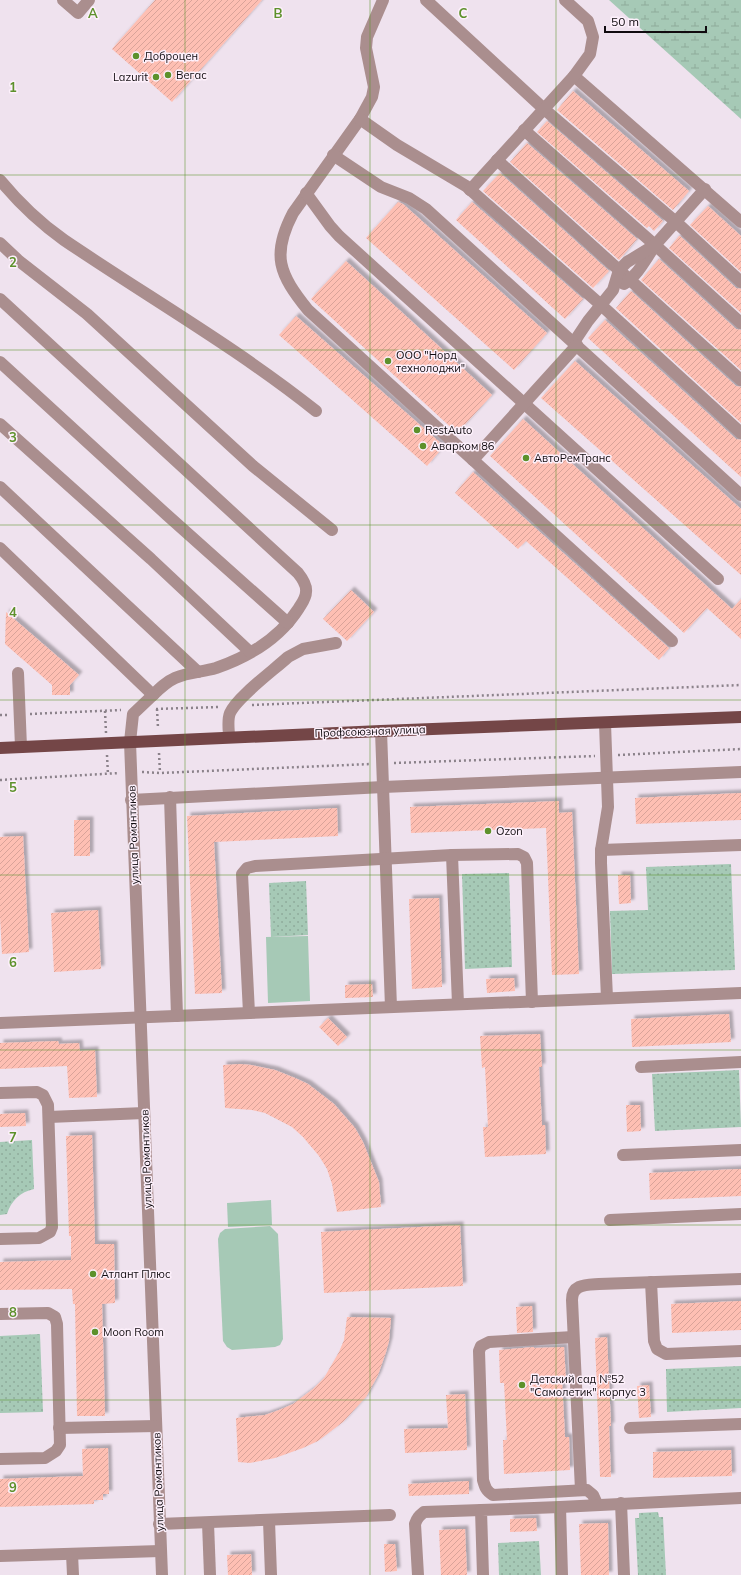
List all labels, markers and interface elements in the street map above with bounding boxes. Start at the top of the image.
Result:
text: A [88,5,98,21]
text: B [274,5,283,21]
text: C [459,5,468,21]
scale bar [605,8,706,34]
text: 50 m [611,14,639,29]
place label: Доброцен [144,49,198,63]
marker: Доброцен [131,51,141,61]
place label: Вегас [176,68,207,82]
place label: Lazurit [113,70,148,84]
marker: Вегас [163,70,173,80]
marker: Lazurit [151,72,161,82]
text: 1 [9,79,17,95]
text: 2 [9,254,17,270]
place label: ООО "Норд технолоджи" [396,348,465,375]
marker: ООО "Норд технолоджи" [383,356,393,366]
place label: RestAuto [425,423,472,437]
marker: RestAuto [412,425,422,435]
text: 3 [9,429,17,445]
place label: Аварком 86 [431,439,495,453]
marker: Аварком 86 [418,441,428,451]
place label: АвтоРемТранс [534,451,611,465]
marker: АвтоРемТранс [521,453,531,463]
text: 4 [9,604,17,620]
street label: Профсоюзная улица [314,722,426,740]
text: 5 [9,779,17,795]
street label: улица Романтиков [124,785,142,885]
place label: Ozon [496,824,523,838]
marker: Ozon [483,826,493,836]
text: 6 [9,954,17,970]
street label: улица Романтиков [137,1109,155,1209]
text: 7 [9,1129,17,1145]
place label: Атлант Плюс [101,1267,171,1281]
marker: Атлант Плюс [88,1269,98,1279]
text: 8 [9,1304,17,1320]
place label: Moon Room [103,1325,164,1339]
marker: Moon Room [90,1327,100,1337]
place label: Детский сад №52 "Самолетик" корпус 3 [530,1372,646,1399]
marker: Детский сад №52 "Самолетик" корпус 3 [517,1380,527,1390]
street label: улица Романтиков [149,1432,167,1532]
text: 9 [9,1479,17,1495]

